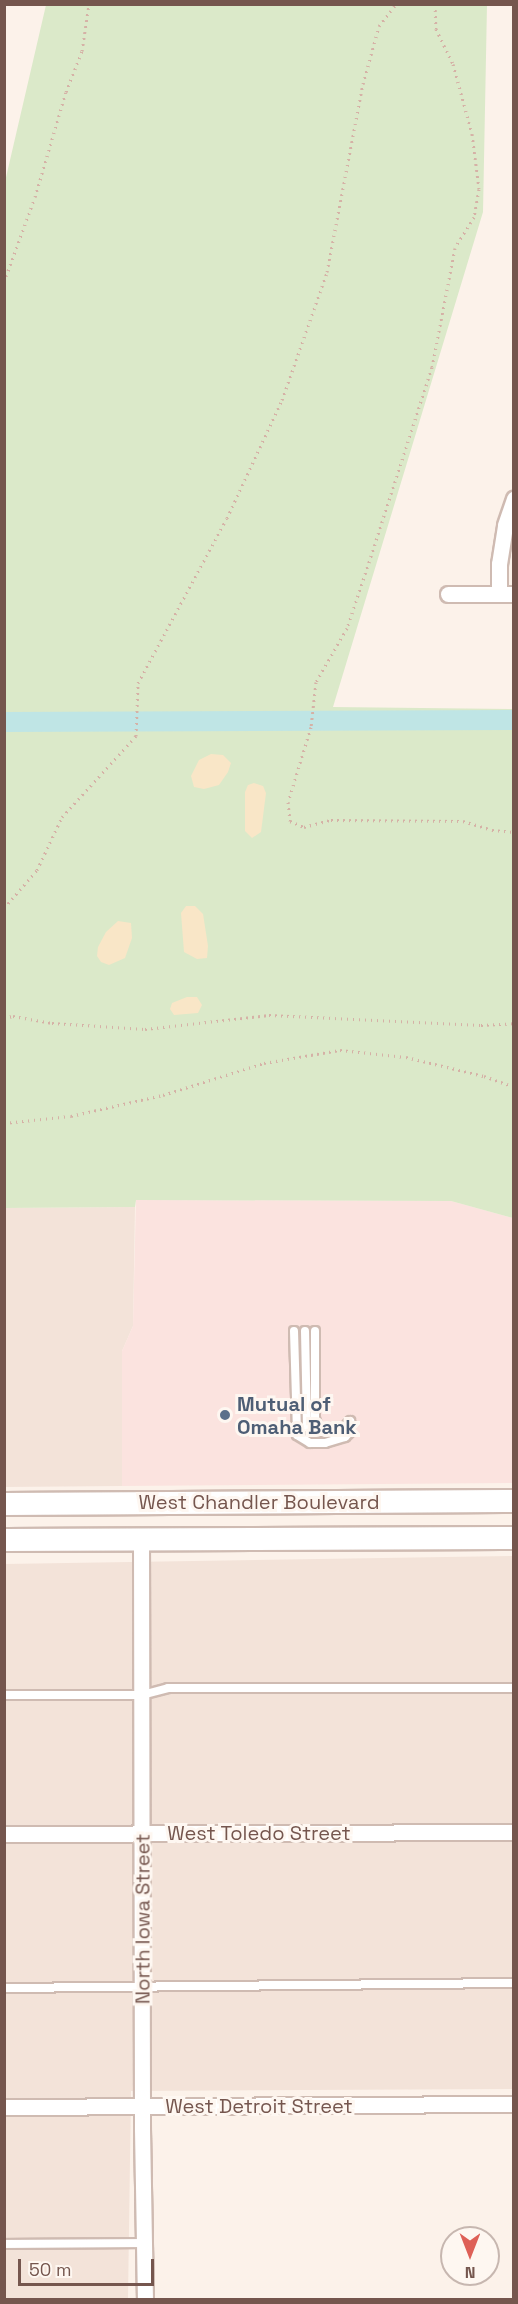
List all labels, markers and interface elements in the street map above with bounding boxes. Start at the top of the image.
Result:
place label: Mutual of Omaha Bank [237,1392,357,1439]
marker: Mutual of Omaha Bank [218,1408,232,1422]
street label: West Chandler Boulevard [138,1490,380,1514]
street label: West Toledo Street [167,1821,351,1845]
street label: North Iowa Street [131,1834,155,2004]
street label: West Detroit Street [165,2094,353,2118]
north arrow [440,2226,500,2286]
scale bar [21,2247,158,2285]
text: 50 m [29,2258,71,2281]
text: N [465,2262,475,2283]

